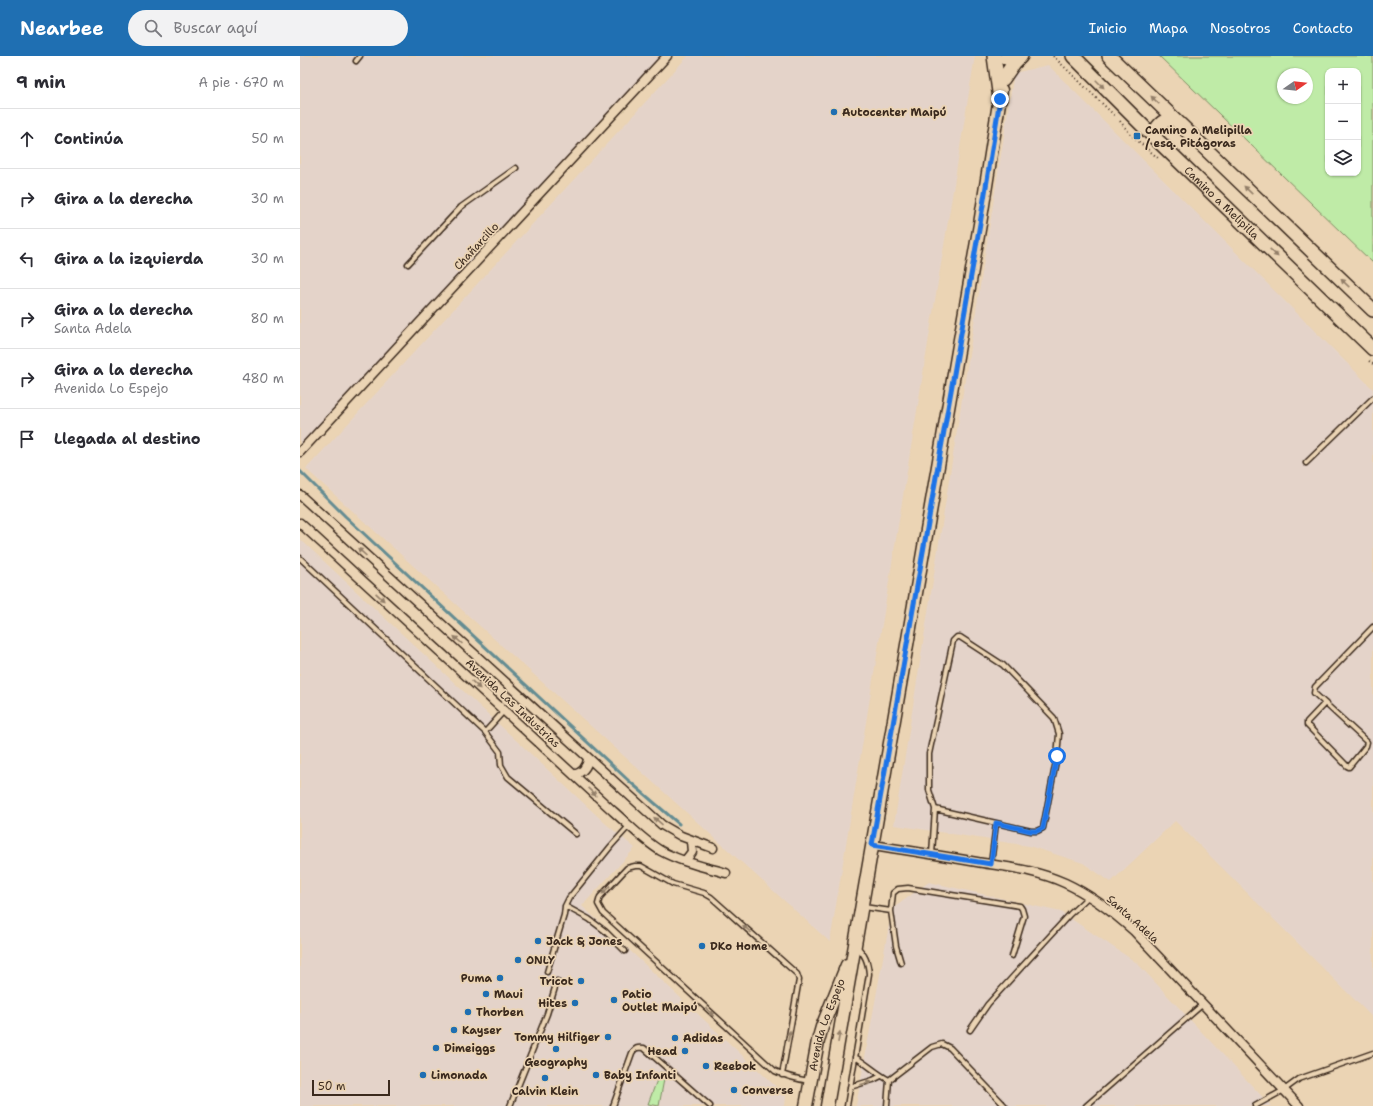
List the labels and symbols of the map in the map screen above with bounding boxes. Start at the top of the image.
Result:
north arrow [1277,68,1313,104]
one-way arrow [1096,79,1105,89]
route end [991,90,1009,108]
one-way arrow [1150,95,1160,105]
place label: Autocenter Maipú [842,105,946,120]
marker: Autocenter Maipú [829,107,839,117]
place label: Camino a Melipilla / esq. Pitágoras [1145,123,1252,151]
marker: Camino a Melipilla / esq. Pitágoras [1132,131,1142,141]
street label: Camino a Melipilla [1181,163,1262,243]
one-way arrow [1243,186,1253,195]
street label: Chañarcillo [451,219,502,273]
one-way arrow [1269,248,1279,257]
one-way arrow [1340,278,1350,288]
one-way arrow [357,547,367,557]
one-way arrow [375,592,385,601]
one-way arrow [453,635,463,644]
street label: Avenida Las Industrias [462,656,563,751]
one-way arrow [471,680,481,689]
route start [1048,747,1066,765]
one-way arrow [587,787,597,796]
one-way arrow [653,816,663,826]
one-way arrow [601,885,610,895]
street label: Santa Adela [1103,892,1162,947]
one-way arrow [742,925,753,934]
place label: Jack & Jones [546,934,622,949]
marker: Jack & Jones [533,936,543,946]
place label: DKo Home [710,939,768,954]
marker: DKo Home [697,941,707,951]
place label: ONLY [526,953,555,968]
marker: ONLY [513,955,523,965]
place label: Puma [461,971,492,986]
marker: Puma [495,973,505,983]
place label: Tricot [540,974,574,989]
marker: Tricot [576,976,586,986]
street label: Avenida Lo Espejo [806,976,849,1072]
place label: Maui [494,987,523,1002]
place label: Patio Outlet Maipú [622,987,698,1015]
marker: Maui [481,989,491,999]
marker: Patio Outlet Maipú [609,995,619,1005]
place label: Hites [538,996,567,1011]
marker: Hites [570,998,580,1008]
place label: Thorben [476,1005,524,1020]
marker: Thorben [463,1007,473,1017]
one-way arrow [705,1007,716,1016]
place label: Kayser [462,1023,502,1038]
marker: Kayser [449,1025,459,1035]
place label: Tommy Hilfiger [514,1030,600,1045]
one-way arrow [786,1030,792,1043]
place label: Adidas [683,1031,723,1046]
one-way arrow [836,1031,842,1044]
marker: Tommy Hilfiger [603,1032,613,1042]
marker: Adidas [670,1033,680,1043]
place label: Dimeiggs [444,1041,495,1056]
marker: Dimeiggs [431,1043,441,1053]
marker: Geography [551,1044,561,1054]
place label: Head [647,1044,677,1059]
marker: Head [680,1046,690,1056]
place label: Geography [525,1055,588,1070]
place label: Reebok [714,1059,756,1074]
marker: Reebok [701,1061,711,1071]
place label: Limonada [431,1068,488,1083]
place label: Baby Infanti [604,1068,676,1083]
marker: Limonada [418,1070,428,1080]
marker: Baby Infanti [591,1070,601,1080]
marker: Calvin Klein [540,1073,550,1083]
scale bar [312,1078,390,1097]
one-way arrow [860,1080,872,1086]
place label: Converse [742,1083,794,1098]
place label: Calvin Klein [512,1084,579,1099]
marker: Converse [729,1085,739,1095]

